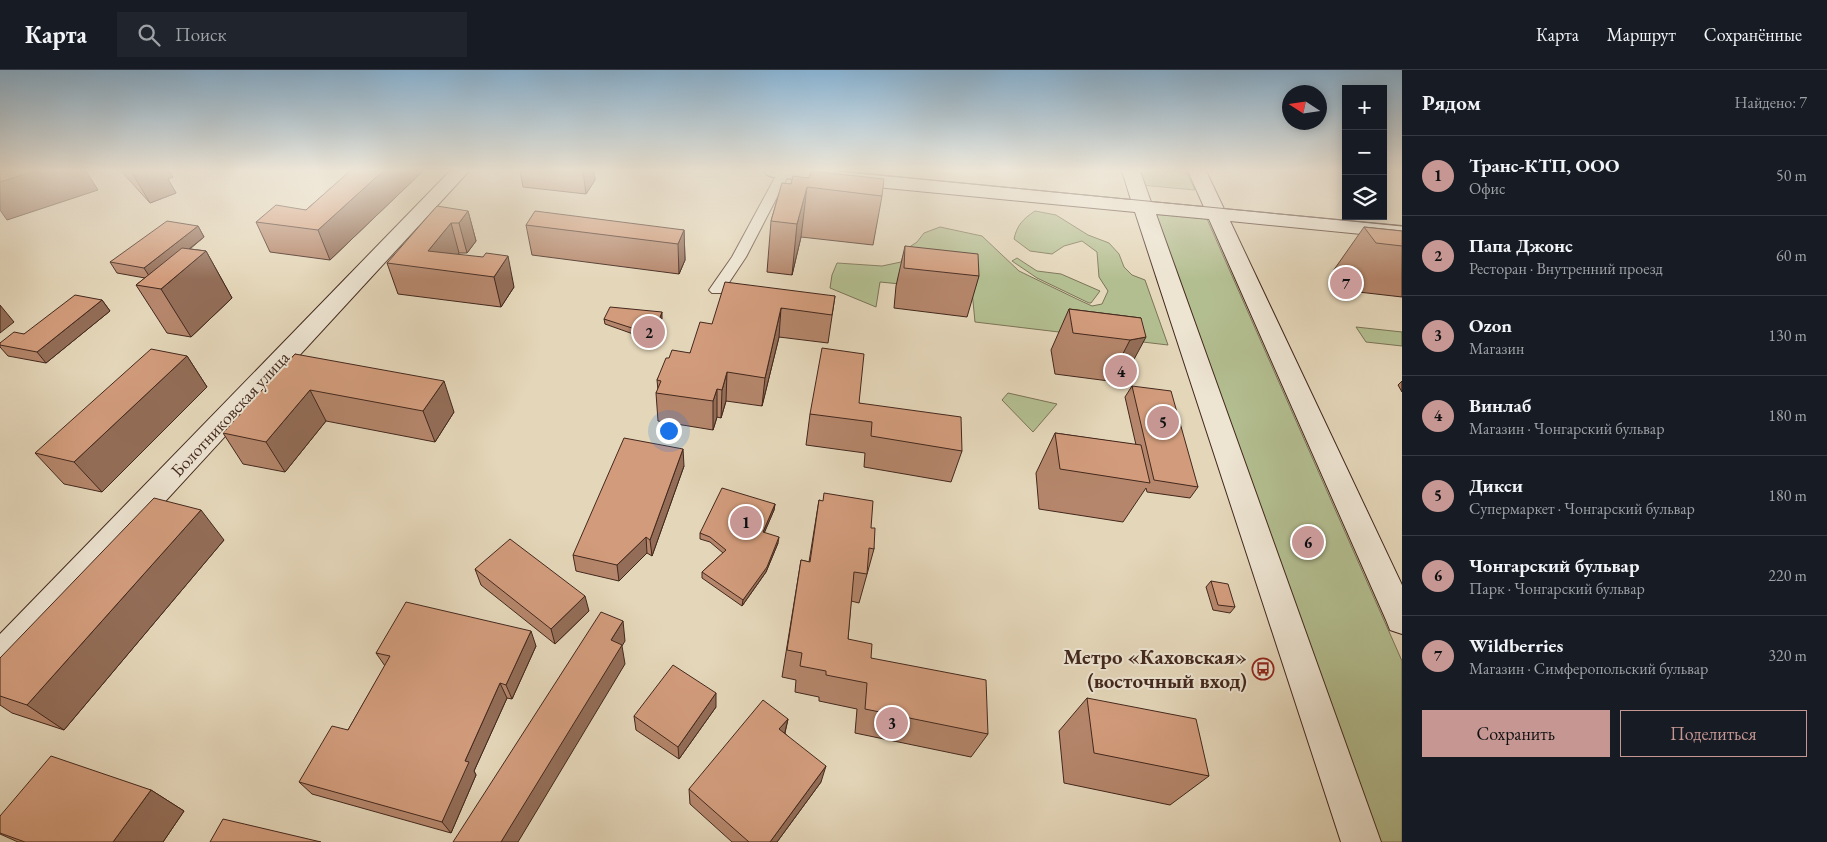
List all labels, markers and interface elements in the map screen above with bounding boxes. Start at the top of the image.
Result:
search box [117,12,467,57]
text: Карта [25,19,87,50]
icon: search [135,21,163,49]
text: Поиск [175,22,227,47]
text: Карта [1536,23,1579,46]
text: Маршрут [1607,23,1676,46]
text: Сохранённые [1704,23,1802,46]
north arrow [1282,85,1327,130]
map controls [1342,85,1387,220]
button: + [1342,85,1387,130]
text: Рядом [1422,89,1481,116]
text: Найдено: 7 [1735,92,1807,113]
button: − [1342,130,1387,175]
text: Транс-КТП, ООО [1469,153,1620,178]
text: 1 [1434,165,1442,186]
text: 50 m [1776,165,1807,186]
button: layers [1342,175,1387,220]
text: Офис [1469,178,1506,199]
text: Папа Джонс [1469,233,1573,258]
text: 2 [1434,245,1442,266]
text: 60 m [1776,245,1807,266]
text: Ресторан · Внутренний проезд [1469,258,1663,279]
pin: 7 [1330,264,1362,302]
pin: 2 [633,313,665,351]
text: Ozon [1469,313,1512,338]
text: 3 [1434,325,1442,346]
text: 130 m [1768,325,1807,346]
text: Магазин [1469,338,1524,359]
street label: Болотниковская улица [165,345,294,481]
pin: 4 [1105,352,1137,390]
text: Винлаб [1469,393,1531,418]
pin: 5 [1147,403,1179,441]
text: 4 [1434,405,1442,426]
text: 180 m [1768,405,1807,426]
your location [656,418,682,444]
text: Магазин · Чонгарский бульвар [1469,418,1665,439]
text: Дикси [1469,473,1523,498]
text: 5 [1434,485,1442,506]
text: 180 m [1768,485,1807,506]
text: Супермаркет · Чонгарский бульвар [1469,498,1695,519]
pin: 1 [730,503,762,541]
pin: 6 [1292,523,1324,561]
text: Чонгарский бульвар [1469,553,1639,578]
text: 6 [1434,565,1442,586]
text: 220 m [1768,565,1807,586]
text: Парк · Чонгарский бульвар [1469,578,1645,599]
text: Wildberries [1469,633,1563,658]
place label: Метро «Каховская» (восточный вход) [1063,643,1247,694]
text: 7 [1434,645,1442,666]
text: 320 m [1768,645,1807,666]
bus stop icon: Метро «Каховская» (восточный вход) [1251,657,1275,681]
text: Магазин · Симферопольский бульвар [1469,658,1708,679]
pin: 3 [876,704,908,742]
button: Сохранить [1422,710,1610,757]
button: Поделиться [1620,710,1807,757]

